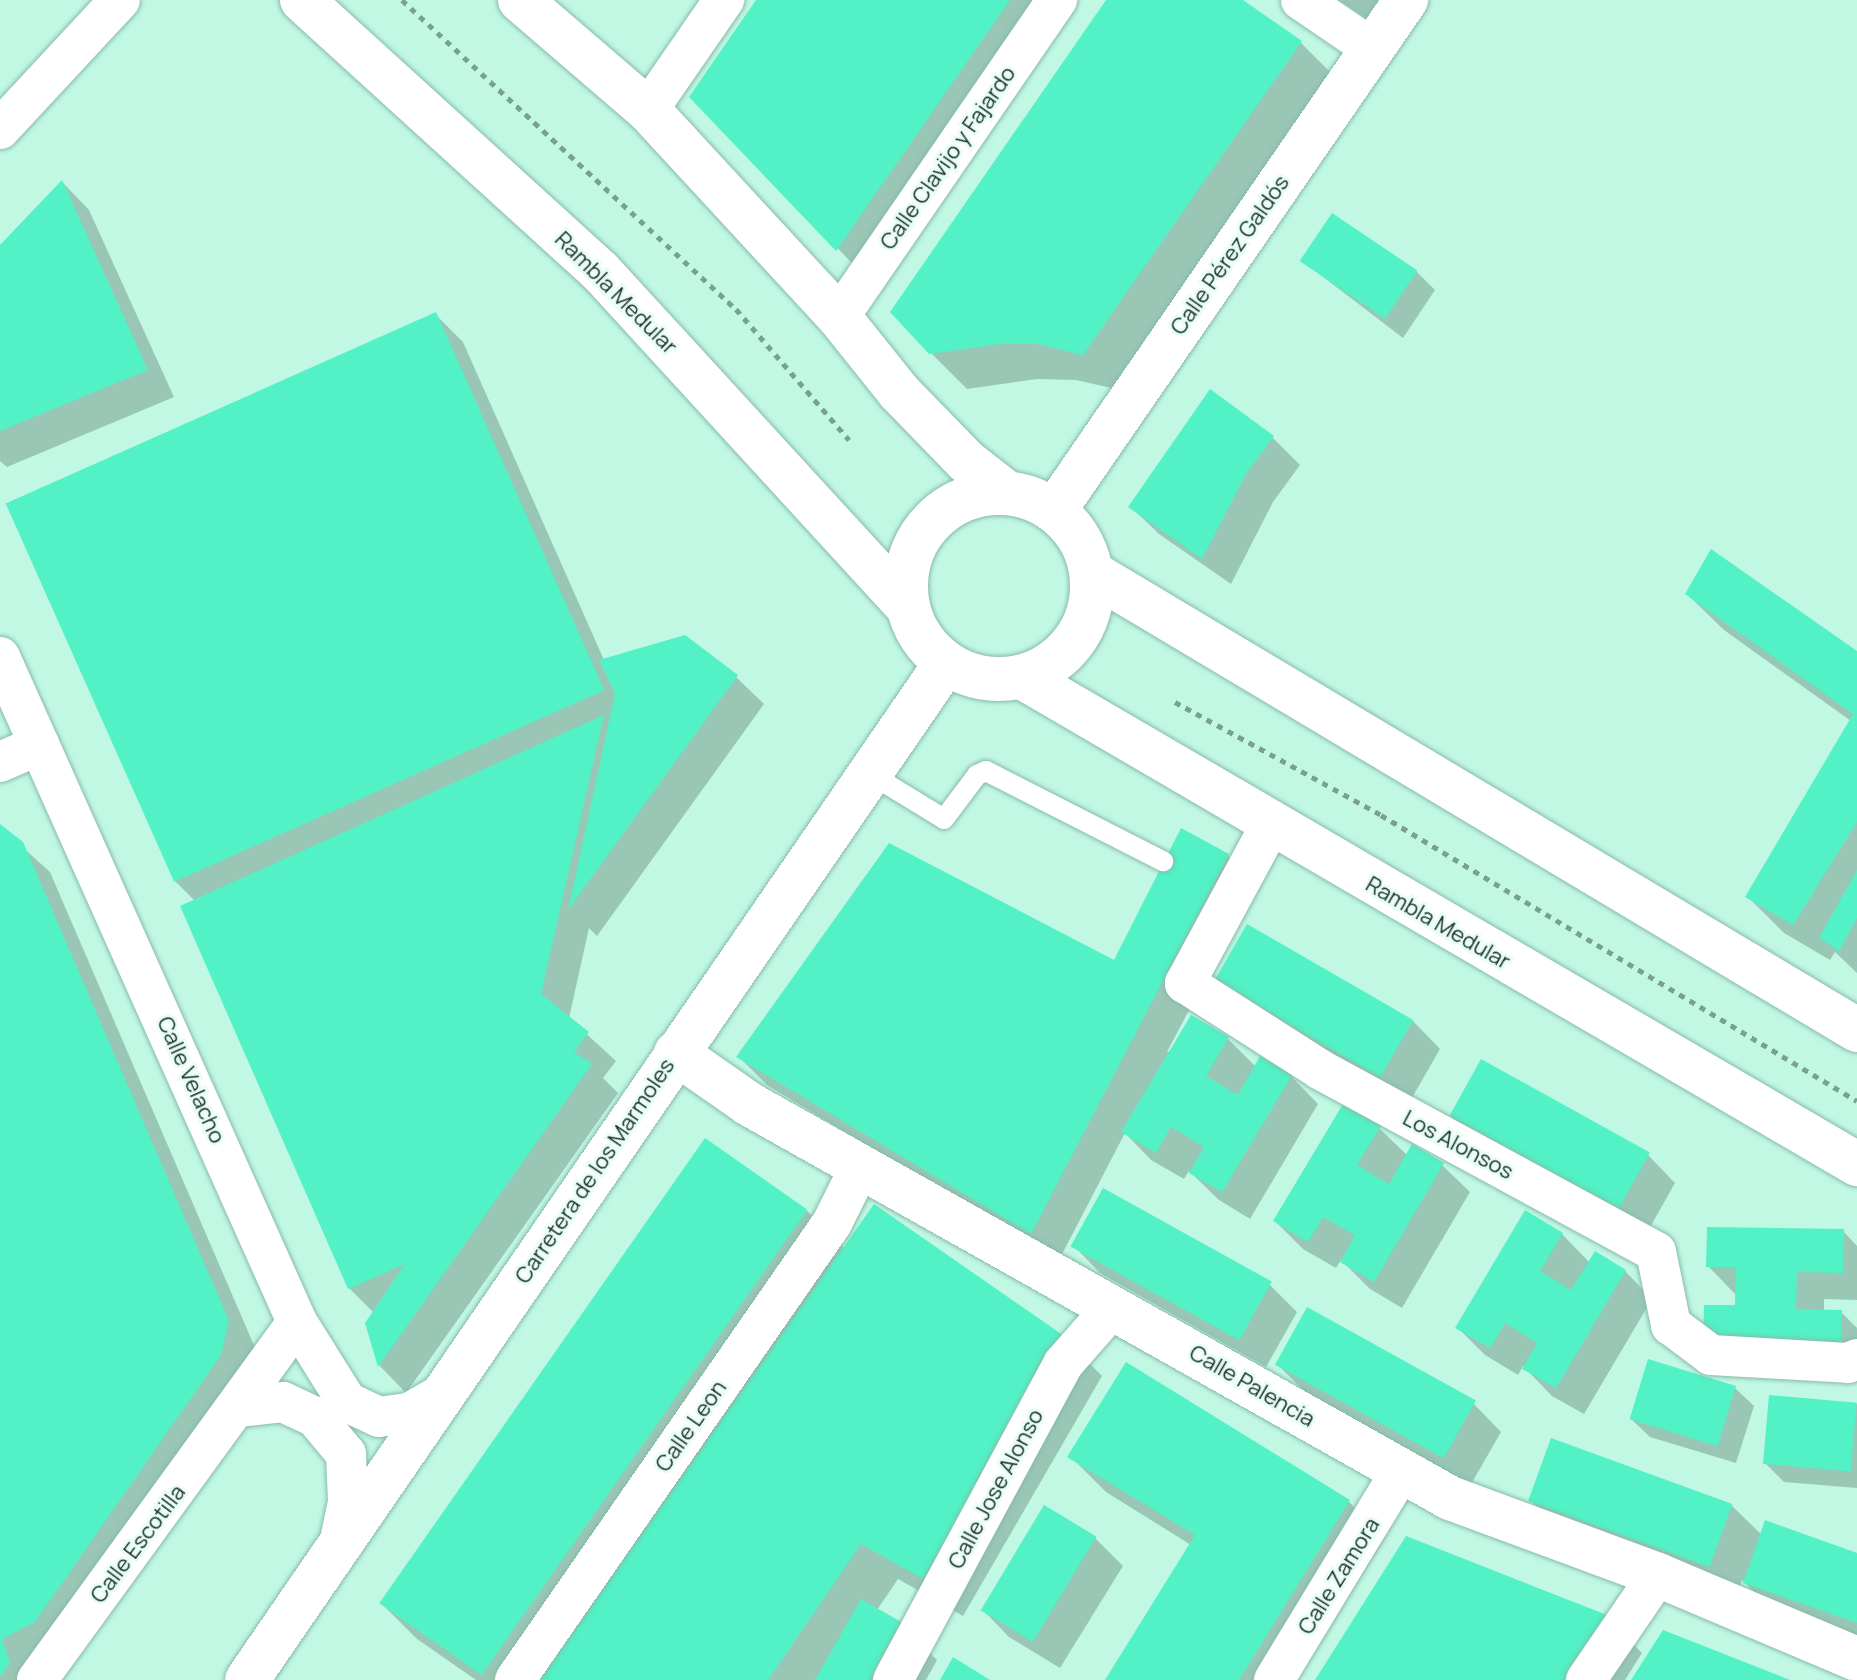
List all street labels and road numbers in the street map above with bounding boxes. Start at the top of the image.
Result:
street label: Calle Clavijo y Fajardo [875,61,1021,255]
street label: Calle Pérez Galdós [1165,170,1295,340]
street label: Rambla Medular [549,226,683,360]
street label: Rambla Medular [1361,871,1515,975]
street label: Calle Velacho [151,1013,231,1147]
street label: Carretera de los Marmoles [510,1053,680,1289]
street label: Los Alonsos [1398,1105,1518,1185]
street label: Calle Palencia [1185,1339,1319,1433]
street label: Calle Leon [650,1375,732,1477]
street label: Calle Jose Alonso [943,1405,1049,1573]
street label: Calle Escotilla [85,1480,191,1608]
street label: Calle Zamora [1293,1513,1385,1639]

